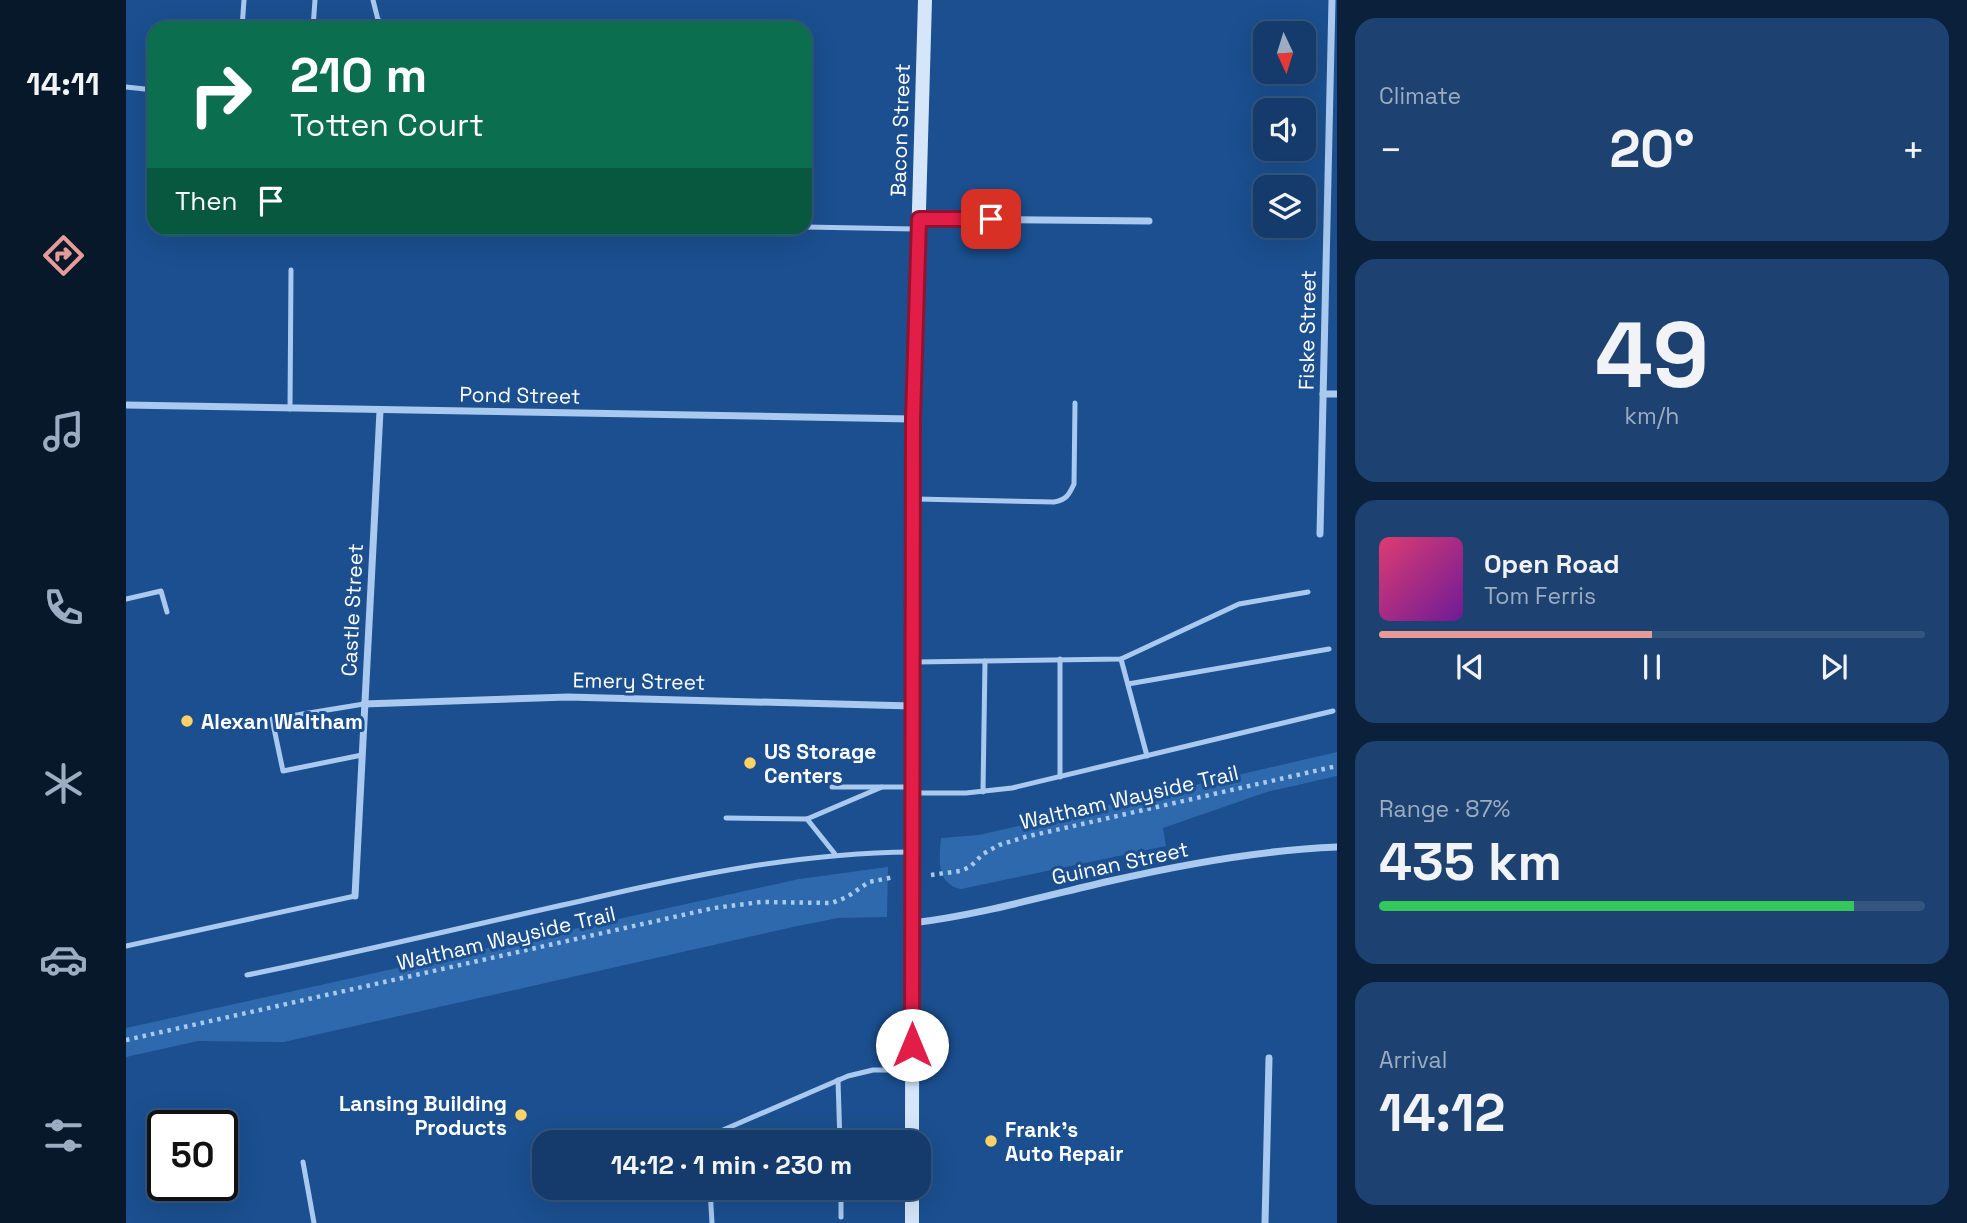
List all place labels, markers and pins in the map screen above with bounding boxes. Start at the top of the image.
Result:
pin [961,189,1021,249]
place label: Alexan Waltham [201,708,363,735]
marker: Alexan Waltham [179,713,195,729]
place label: US Storage Centers [764,738,876,789]
marker: US Storage Centers [742,755,758,771]
place label: Lansing Building Products [339,1090,507,1141]
marker: Lansing Building Products [513,1107,529,1123]
place label: Frank's Auto Repair [1005,1116,1123,1167]
marker: Frank's Auto Repair [983,1133,999,1149]

